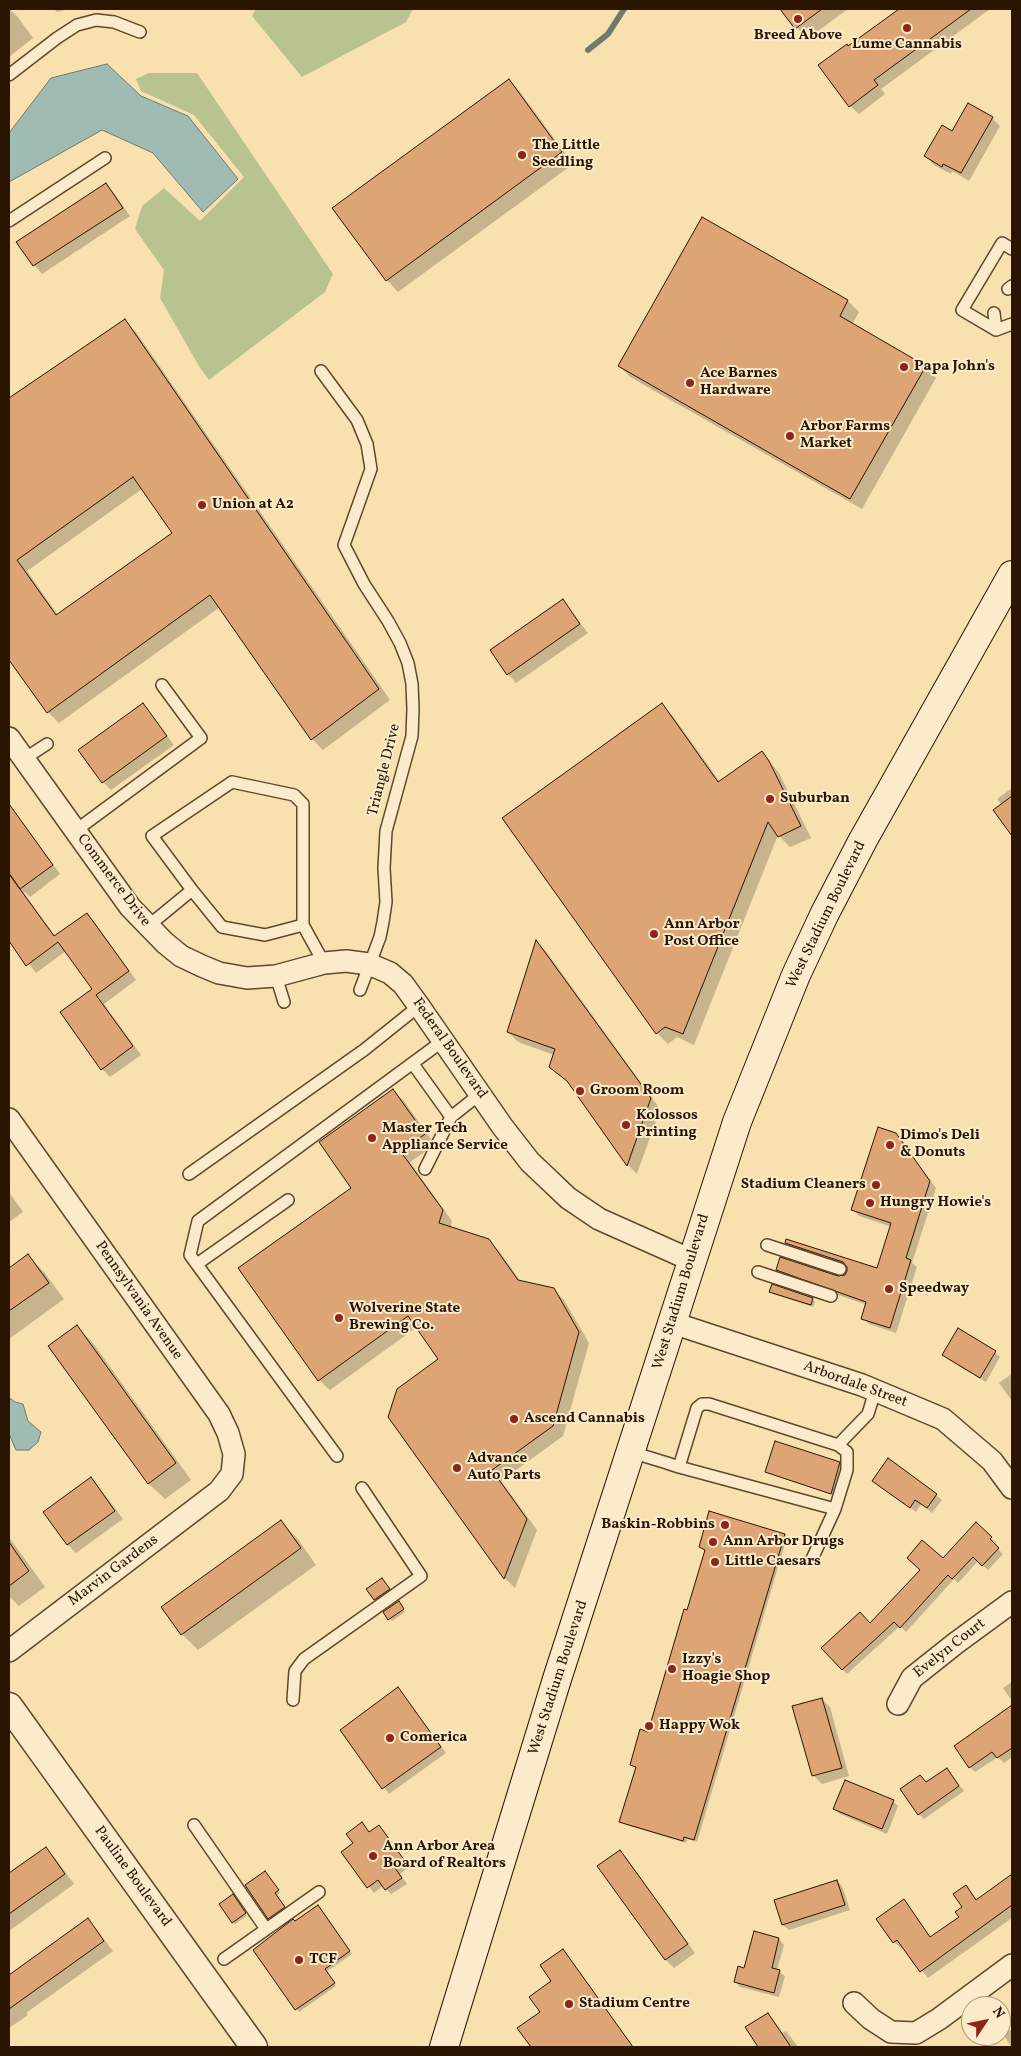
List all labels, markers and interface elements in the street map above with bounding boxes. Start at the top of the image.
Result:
marker: Breed Above [792,13,804,25]
marker: Lume Cannabis [901,22,913,34]
place label: Breed Above [754,27,842,45]
place label: Lume Cannabis [852,36,962,54]
place label: The Little Seedling [532,137,600,172]
marker: The Little Seedling [516,149,528,161]
place label: Papa John's [914,358,995,376]
marker: Papa John's [898,361,910,373]
place label: Ace Barnes Hardware [700,365,778,400]
marker: Ace Barnes Hardware [684,377,696,389]
place label: Arbor Farms Market [800,418,890,453]
marker: Arbor Farms Market [784,430,796,442]
place label: Union at A2 [212,496,294,514]
marker: Union at A2 [196,499,208,511]
street label: Triangle Drive [365,722,405,818]
place label: Suburban [780,790,850,808]
marker: Suburban [764,793,776,805]
street label: Commerce Drive [72,831,154,931]
street label: West Stadium Boulevard [783,838,871,992]
place label: Ann Arbor Post Office [664,916,740,951]
marker: Ann Arbor Post Office [648,928,660,940]
street label: Federal Boulevard [408,995,490,1103]
place label: Groom Room [590,1082,684,1100]
marker: Groom Room [574,1085,586,1097]
place label: Kolossos Printing [636,1107,698,1142]
marker: Kolossos Printing [620,1119,632,1131]
place label: Master Tech Appliance Service [382,1120,508,1155]
place label: Dimo's Deli & Donuts [900,1127,980,1162]
marker: Master Tech Appliance Service [366,1132,378,1144]
marker: Dimo's Deli & Donuts [884,1139,896,1151]
place label: Stadium Cleaners [741,1176,866,1194]
marker: Stadium Cleaners [870,1179,882,1191]
place label: Hungry Howie's [880,1194,991,1212]
marker: Hungry Howie's [864,1197,876,1209]
street label: West Stadium Boulevard [650,1212,714,1372]
street label: Pennsylvania Avenue [90,1238,186,1364]
place label: Speedway [899,1280,969,1298]
marker: Speedway [883,1283,895,1295]
place label: Wolverine State Brewing Co. [349,1300,460,1335]
marker: Wolverine State Brewing Co. [333,1312,345,1324]
street label: Arbordale Street [801,1358,909,1412]
place label: Ascend Cannabis [524,1410,645,1428]
marker: Ascend Cannabis [508,1413,520,1425]
place label: Advance Auto Parts [467,1450,541,1485]
marker: Advance Auto Parts [451,1462,463,1474]
place label: Baskin-Robbins [601,1516,715,1534]
marker: Baskin-Robbins [719,1519,731,1531]
street label: Marvin Gardens [66,1531,162,1611]
place label: Ann Arbor Drugs [723,1533,844,1551]
marker: Ann Arbor Drugs [707,1536,719,1548]
place label: Little Caesars [725,1553,821,1571]
marker: Little Caesars [709,1556,721,1568]
street label: West Stadium Boulevard [525,1598,593,1758]
street label: Evelyn Court [910,1615,990,1683]
place label: Izzy's Hoagie Shop [682,1651,770,1686]
marker: Izzy's Hoagie Shop [666,1663,678,1675]
place label: Happy Wok [659,1717,740,1735]
marker: Happy Wok [643,1720,655,1732]
place label: Comerica [400,1729,467,1747]
marker: Comerica [384,1732,396,1744]
street label: Pauline Boulevard [89,1823,175,1931]
place label: Ann Arbor Area Board of Realtors [383,1838,506,1873]
marker: Ann Arbor Area Board of Realtors [367,1850,379,1862]
place label: TCF [309,1951,337,1969]
marker: TCF [293,1954,305,1966]
place label: Stadium Centre [579,1995,690,2013]
north arrow [961,1996,1011,2046]
marker: Stadium Centre [563,1998,575,2010]
text: N [987,2003,1009,2022]

